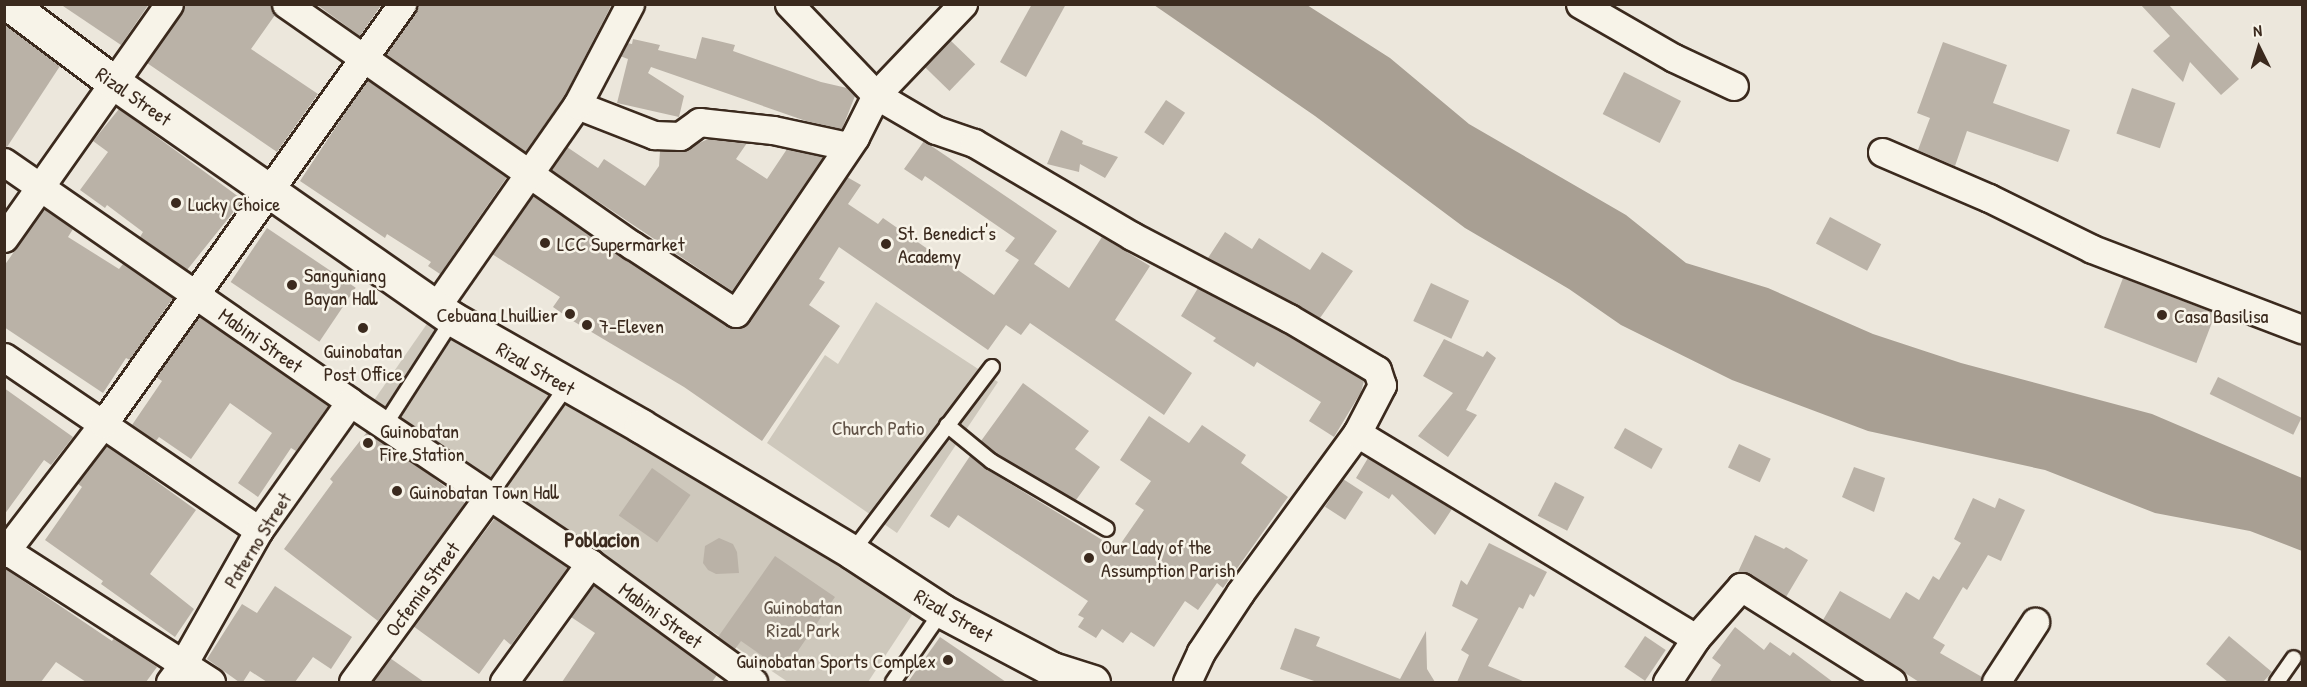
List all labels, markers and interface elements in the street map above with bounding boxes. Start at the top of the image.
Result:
north arrow [2229,18,2289,78]
text: N [2252,19,2263,41]
street label: Rizal Street [92,61,176,131]
place label: Lucky Choice [188,191,280,215]
marker: Lucky Choice [169,196,183,210]
place label: St. Benedict's Academy [898,220,996,267]
place label: LCC Supermarket [557,231,685,255]
marker: LCC Supermarket [538,236,552,250]
marker: St. Benedict's Academy [879,237,893,251]
place label: Sanguniang Bayan Hall [304,262,386,309]
marker: Sanguniang Bayan Hall [285,278,299,292]
street label: Mabini Street [214,302,308,378]
place label: Cebuana Lhuillier [436,302,558,326]
place label: Casa Basilisa [2174,303,2268,327]
marker: Cebuana Lhuillier [563,307,577,321]
marker: Casa Basilisa [2155,308,2169,322]
place label: 7-Eleven [599,313,664,337]
marker: 7-Eleven [580,318,594,332]
marker: Guinobatan Post Office [356,321,370,335]
street label: Rizal Street [493,336,579,400]
place label: Guinobatan Post Office [323,338,403,385]
park label: Church Patio [832,415,924,439]
place label: Guinobatan Fire Station [380,419,465,466]
marker: Guinobatan Fire Station [361,436,375,450]
place label: Guinobatan Town Hall [409,479,559,503]
marker: Guinobatan Town Hall [390,484,404,498]
street label: Paterno Street [218,488,296,592]
district label: Poblacion [564,527,640,553]
place label: Our Lady of the Assumption Parish [1101,534,1235,581]
street label: Ocfemia Street [380,537,464,641]
marker: Our Lady of the Assumption Parish [1082,551,1096,565]
street label: Mabini Street [615,577,707,653]
street label: Rizal Street [911,583,997,647]
park label: Guinobatan Rizal Park [763,594,843,641]
place label: Guinobatan Sports Complex [736,648,936,672]
marker: Guinobatan Sports Complex [941,653,955,667]

